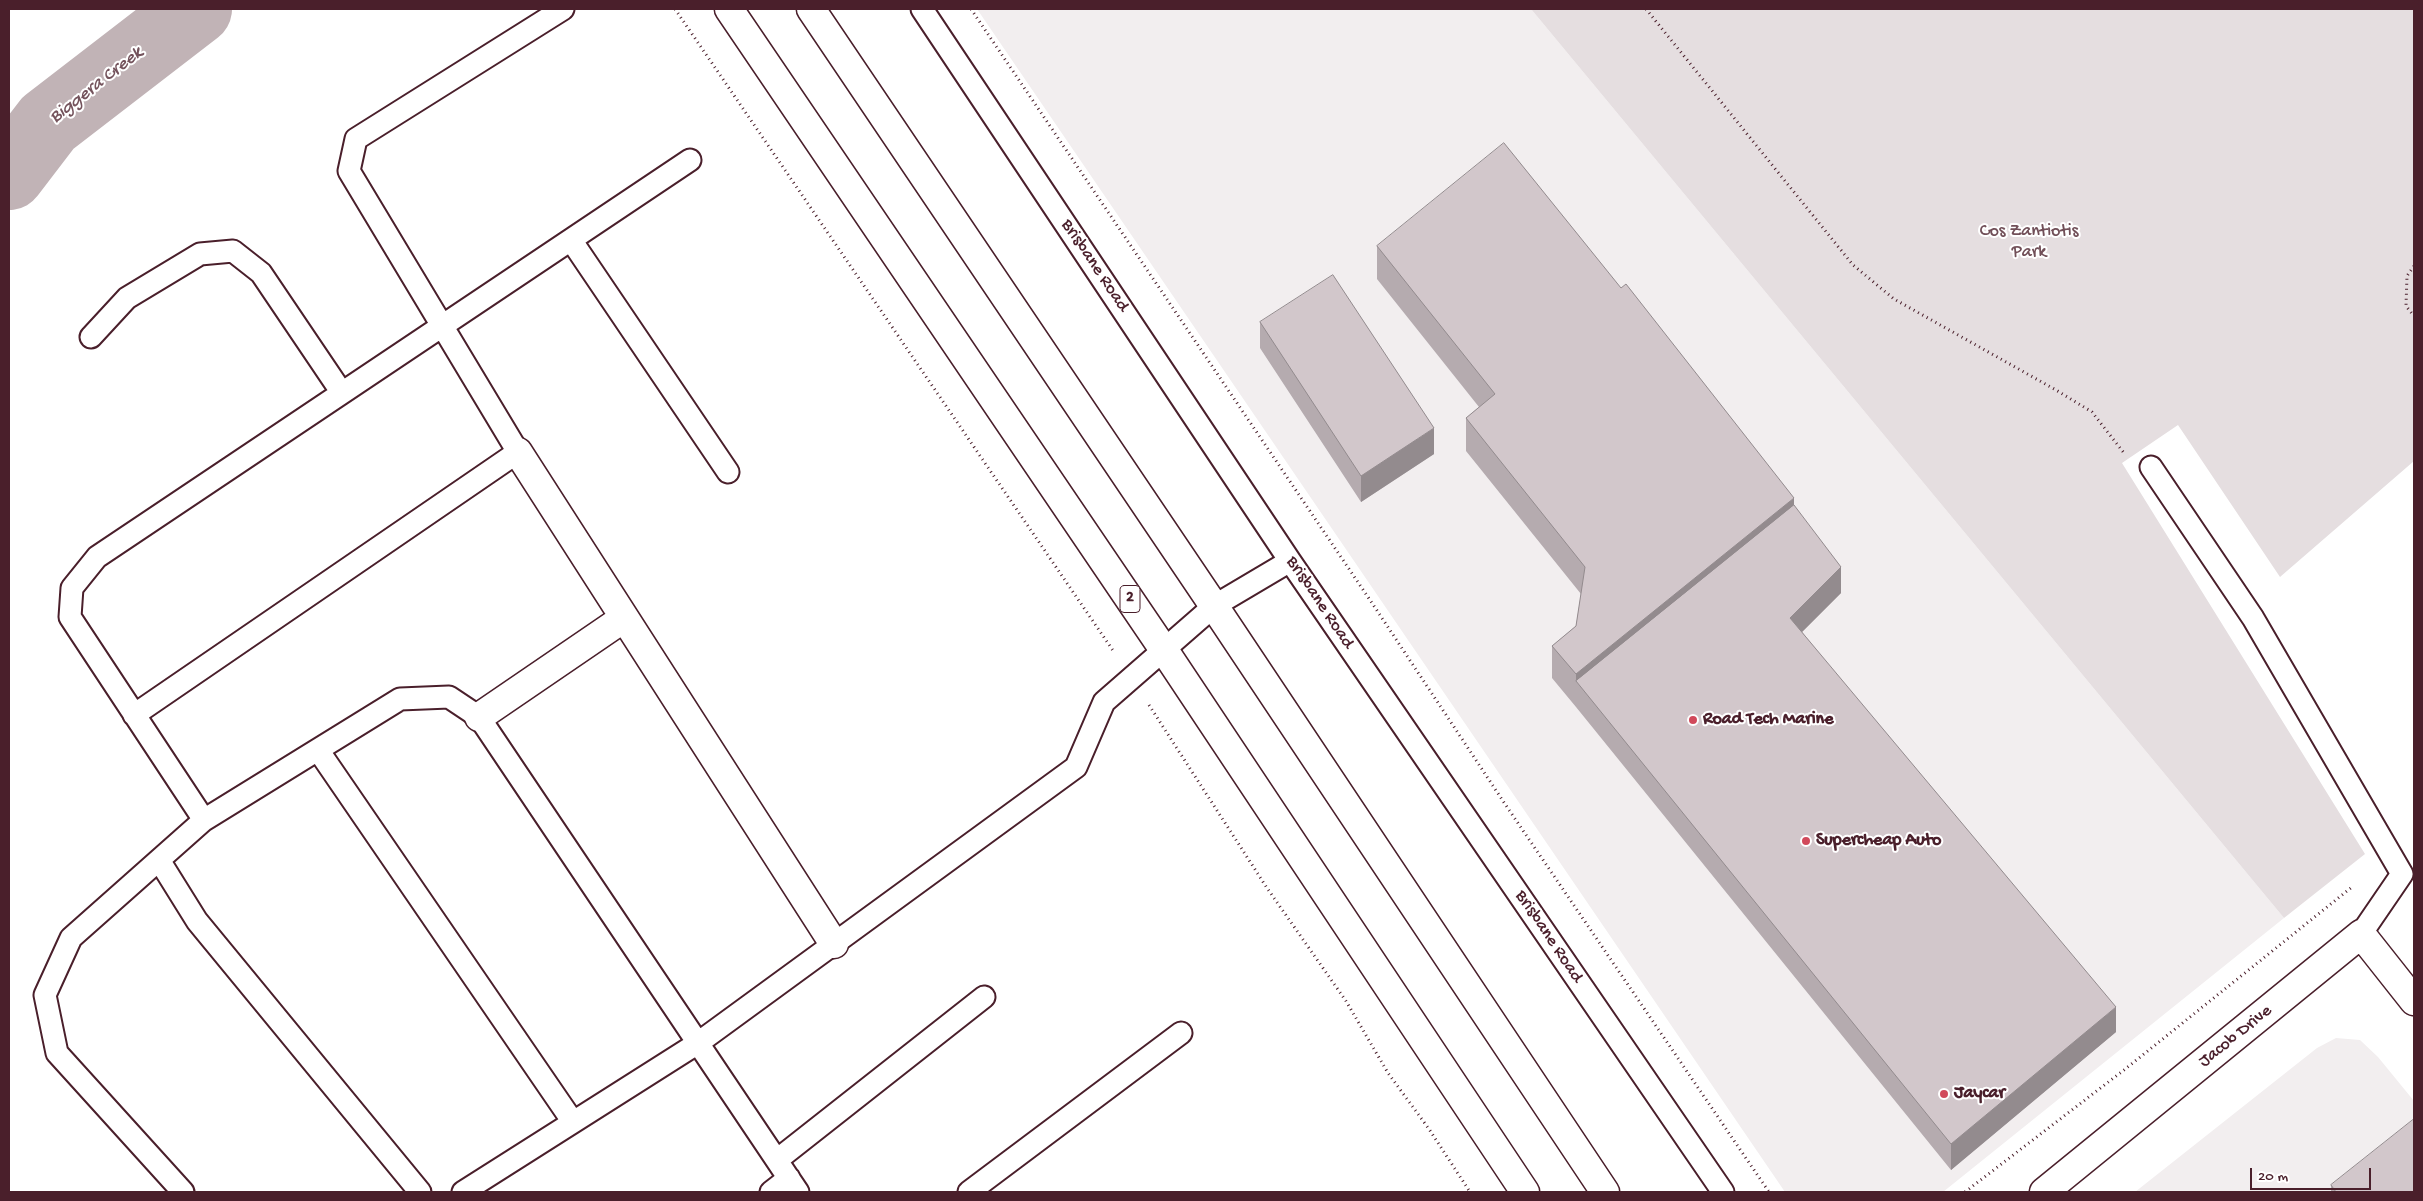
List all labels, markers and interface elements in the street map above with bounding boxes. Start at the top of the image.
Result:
water label: Biggera Creek [46,42,148,130]
street label: Brisbane Road [1055,216,1133,316]
park label: Cos Zantiotis Park [1980,221,2078,264]
street label: Brisbane Road [1280,553,1358,653]
road number: 2 [1120,586,1140,612]
place label: Road Tech Marine [1703,709,1833,731]
marker: Road Tech Marine [1687,714,1699,726]
place label: Supercheap Auto [1816,830,1941,852]
marker: Supercheap Auto [1800,835,1812,847]
street label: Brisbane Road [1509,887,1587,987]
street label: Jacob Drive [2195,1001,2277,1073]
place label: Jaycar [1954,1083,2005,1105]
marker: Jaycar [1938,1088,1950,1100]
scale bar [2253,1158,2374,1190]
text: 20 m [2258,1168,2288,1186]

